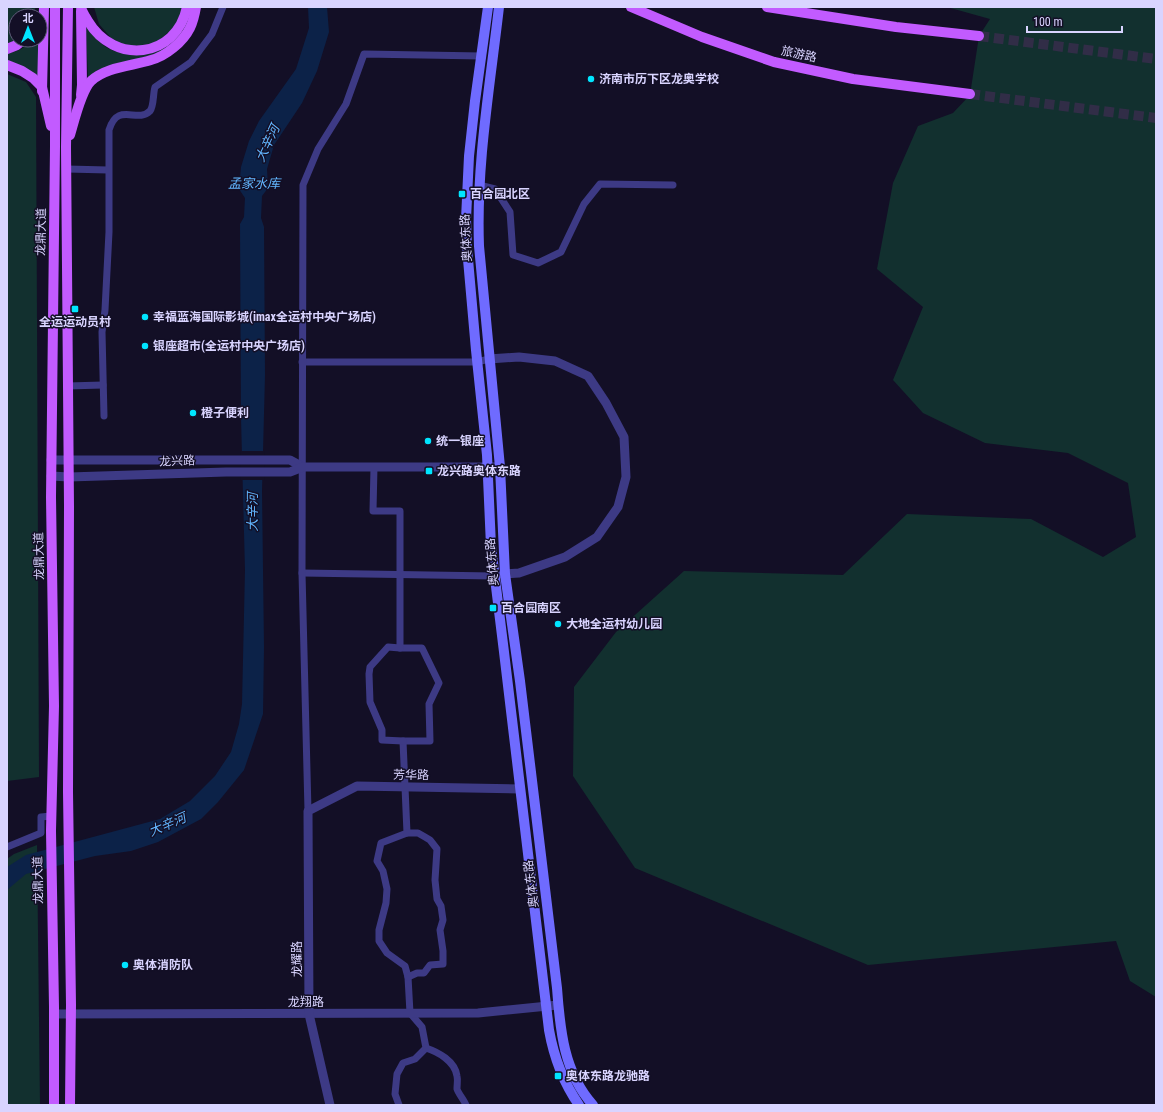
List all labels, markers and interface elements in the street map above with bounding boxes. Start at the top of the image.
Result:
north arrow [8,8,48,48]
scale bar [1027,8,1122,34]
text: 北 [23,12,34,25]
text: 100 m [1033,15,1063,29]
street label: 旅游路 [780,43,818,65]
place label: 济南市历下区龙奥学校 [599,72,719,86]
marker: 济南市历下区龙奥学校 [586,74,596,84]
water label: 大辛河 [252,120,284,164]
water label: 孟家水库 [228,176,282,191]
place label: 百合园北区 [470,187,530,201]
marker: 百合园北区 [457,189,467,199]
street label: 龙鼎大道 [34,208,48,256]
street label: 奥体东路 [458,214,474,262]
marker: 全运运动员村 [70,304,80,314]
place label: 幸福蓝海国际影城(imax全运村中央广场店) [153,310,376,324]
marker: 幸福蓝海国际影城(imax全运村中央广场店) [140,312,150,322]
place label: 全运运动员村 [39,315,111,329]
place label: 银座超市(全运村中央广场店) [153,339,305,353]
marker: 银座超市(全运村中央广场店) [140,341,150,351]
place label: 橙子便利 [201,406,249,420]
marker: 橙子便利 [188,408,198,418]
place label: 统一银座 [436,434,484,448]
marker: 统一银座 [423,436,433,446]
street label: 龙兴路 [159,453,195,469]
place label: 龙兴路奥体东路 [437,464,521,478]
marker: 龙兴路奥体东路 [424,466,434,476]
water label: 大辛河 [245,490,260,532]
street label: 龙鼎大道 [32,532,46,580]
street label: 奥体东路 [483,537,501,587]
place label: 百合园南区 [501,601,561,615]
marker: 百合园南区 [488,603,498,613]
place label: 大地全运村幼儿园 [566,617,662,631]
marker: 大地全运村幼儿园 [553,619,563,629]
street label: 芳华路 [393,768,429,782]
water label: 大辛河 [146,809,191,839]
street label: 龙鼎大道 [31,856,45,904]
street label: 奥体东路 [521,859,541,909]
street label: 龙耀路 [290,941,304,977]
place label: 奥体消防队 [133,958,193,972]
marker: 奥体消防队 [120,960,130,970]
street label: 龙翔路 [288,995,324,1009]
place label: 奥体东路龙驰路 [566,1069,650,1083]
marker: 奥体东路龙驰路 [553,1071,563,1081]

